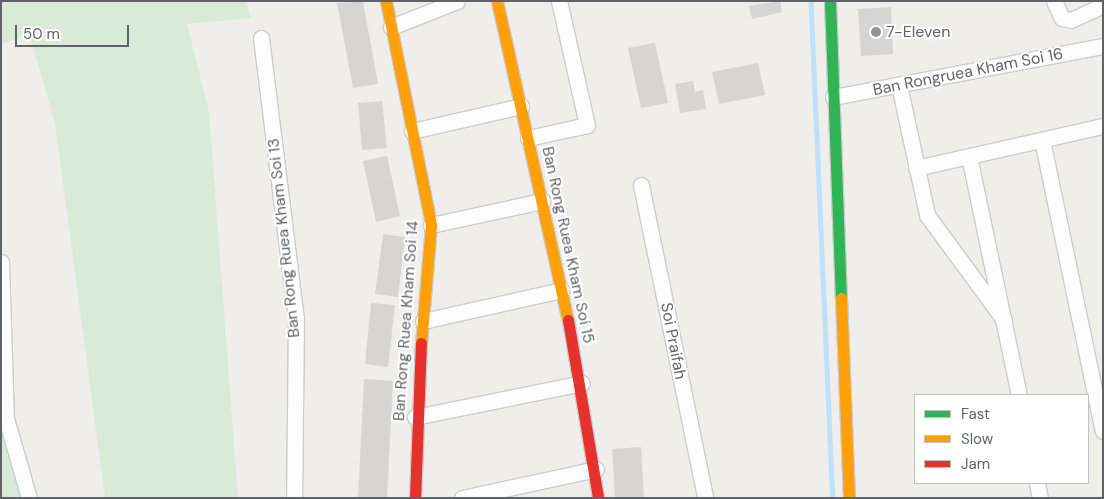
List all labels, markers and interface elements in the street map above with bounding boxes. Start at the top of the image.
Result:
scale bar [18,15,131,47]
place label: 7-Eleven [886,22,950,42]
text: 50 m [23,24,60,44]
marker: 7-Eleven [870,26,882,38]
street label: Ban Rongruea Kham Soi 16 [871,44,1065,100]
street label: Ban Rong Ruea Kham Soi 13 [264,137,304,339]
street label: Ban Rong Ruea Kham Soi 15 [538,145,598,345]
street label: Ban Rong Ruea Kham Soi 14 [389,220,423,422]
street label: Soi Praifah [656,301,690,381]
legend [914,394,1089,484]
text: Fast [961,404,990,424]
text: Slow [961,429,993,449]
text: Jam [961,454,990,474]

